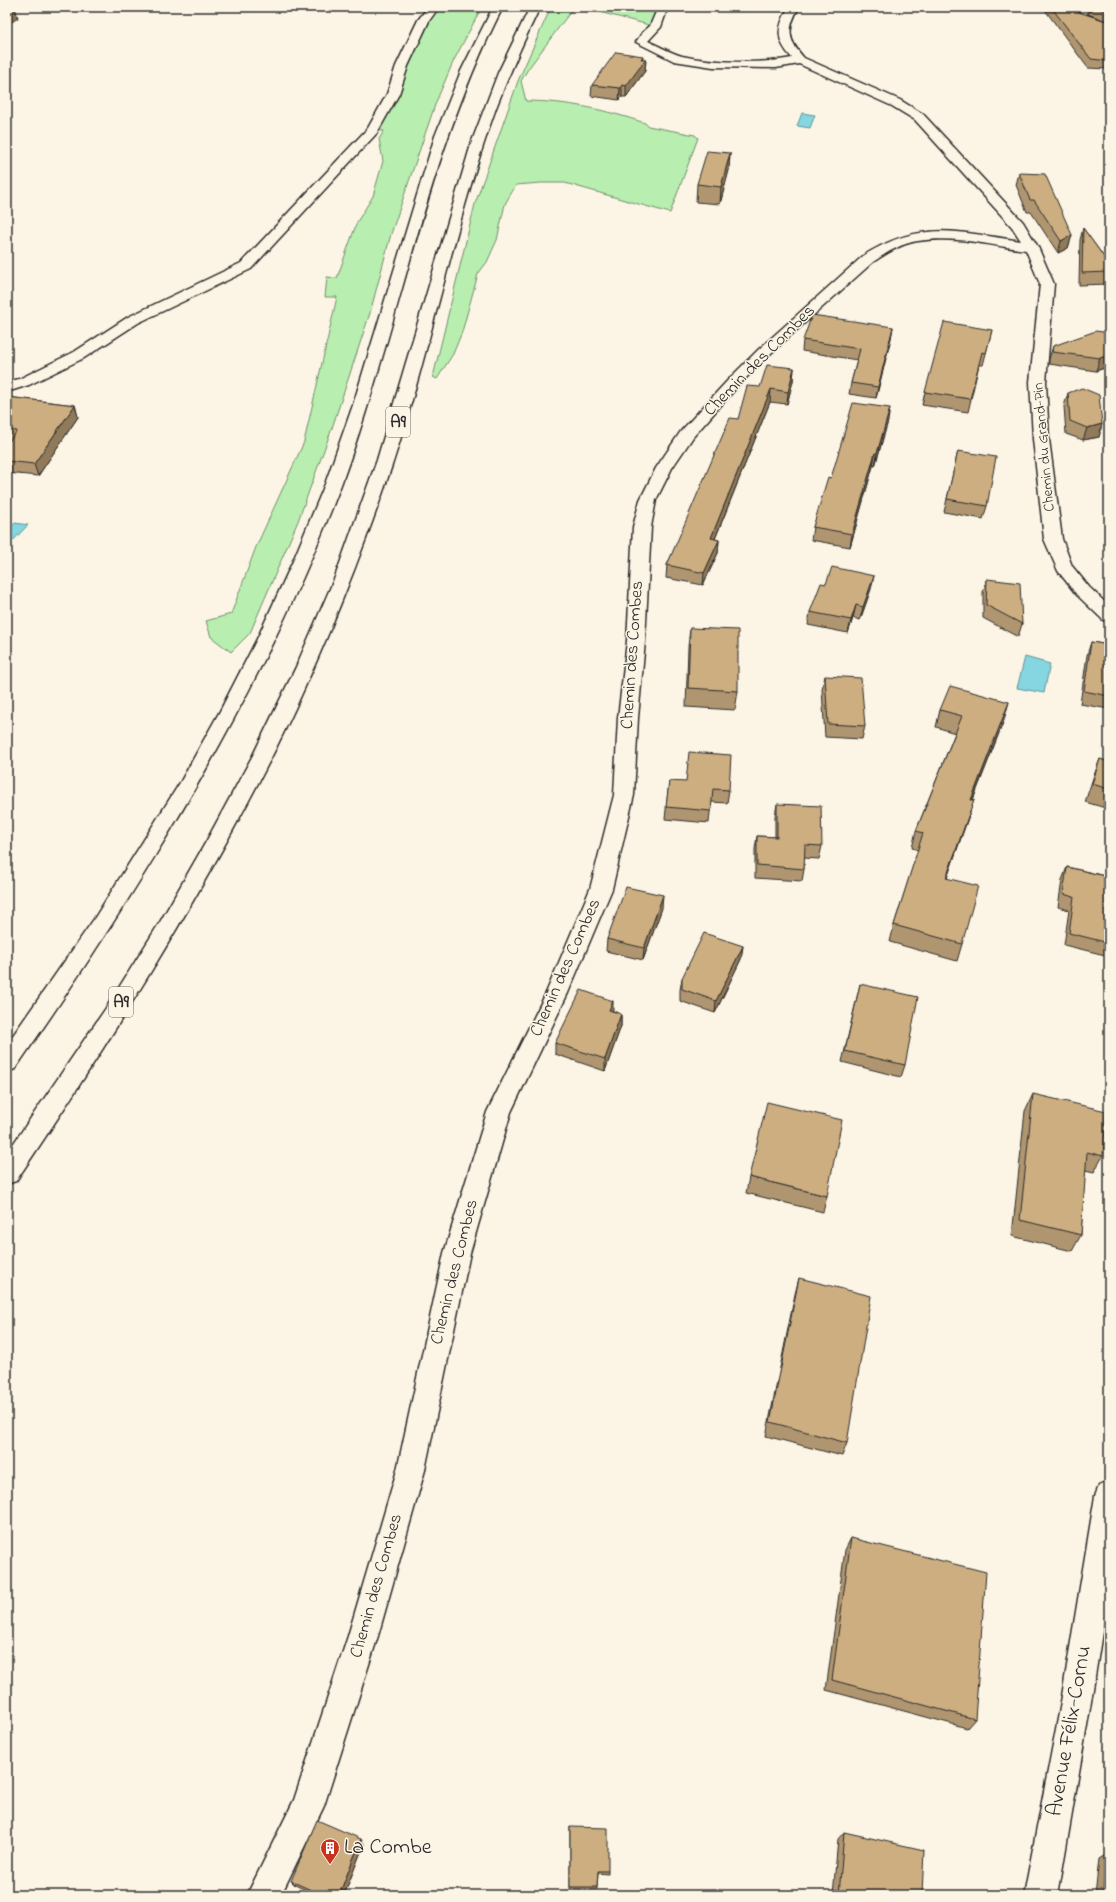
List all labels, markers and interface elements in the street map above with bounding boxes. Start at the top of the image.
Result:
street label: Chemin des Combes [698,299,822,423]
street label: Chemin du Grand-Pin [1027,381,1061,513]
road number: A9 [386,407,410,437]
street label: Chemin des Combes [615,580,651,730]
street label: Chemin des Combes [524,895,608,1041]
road number: A9 [109,987,133,1017]
street label: Chemin des Combes [424,1197,486,1347]
street label: Chemin des Combes [344,1511,410,1661]
street label: Avenue Félix-Cornu [1039,1643,1101,1819]
place label: La Combe [344,1832,432,1864]
building icon: La Combe [319,1837,341,1865]

